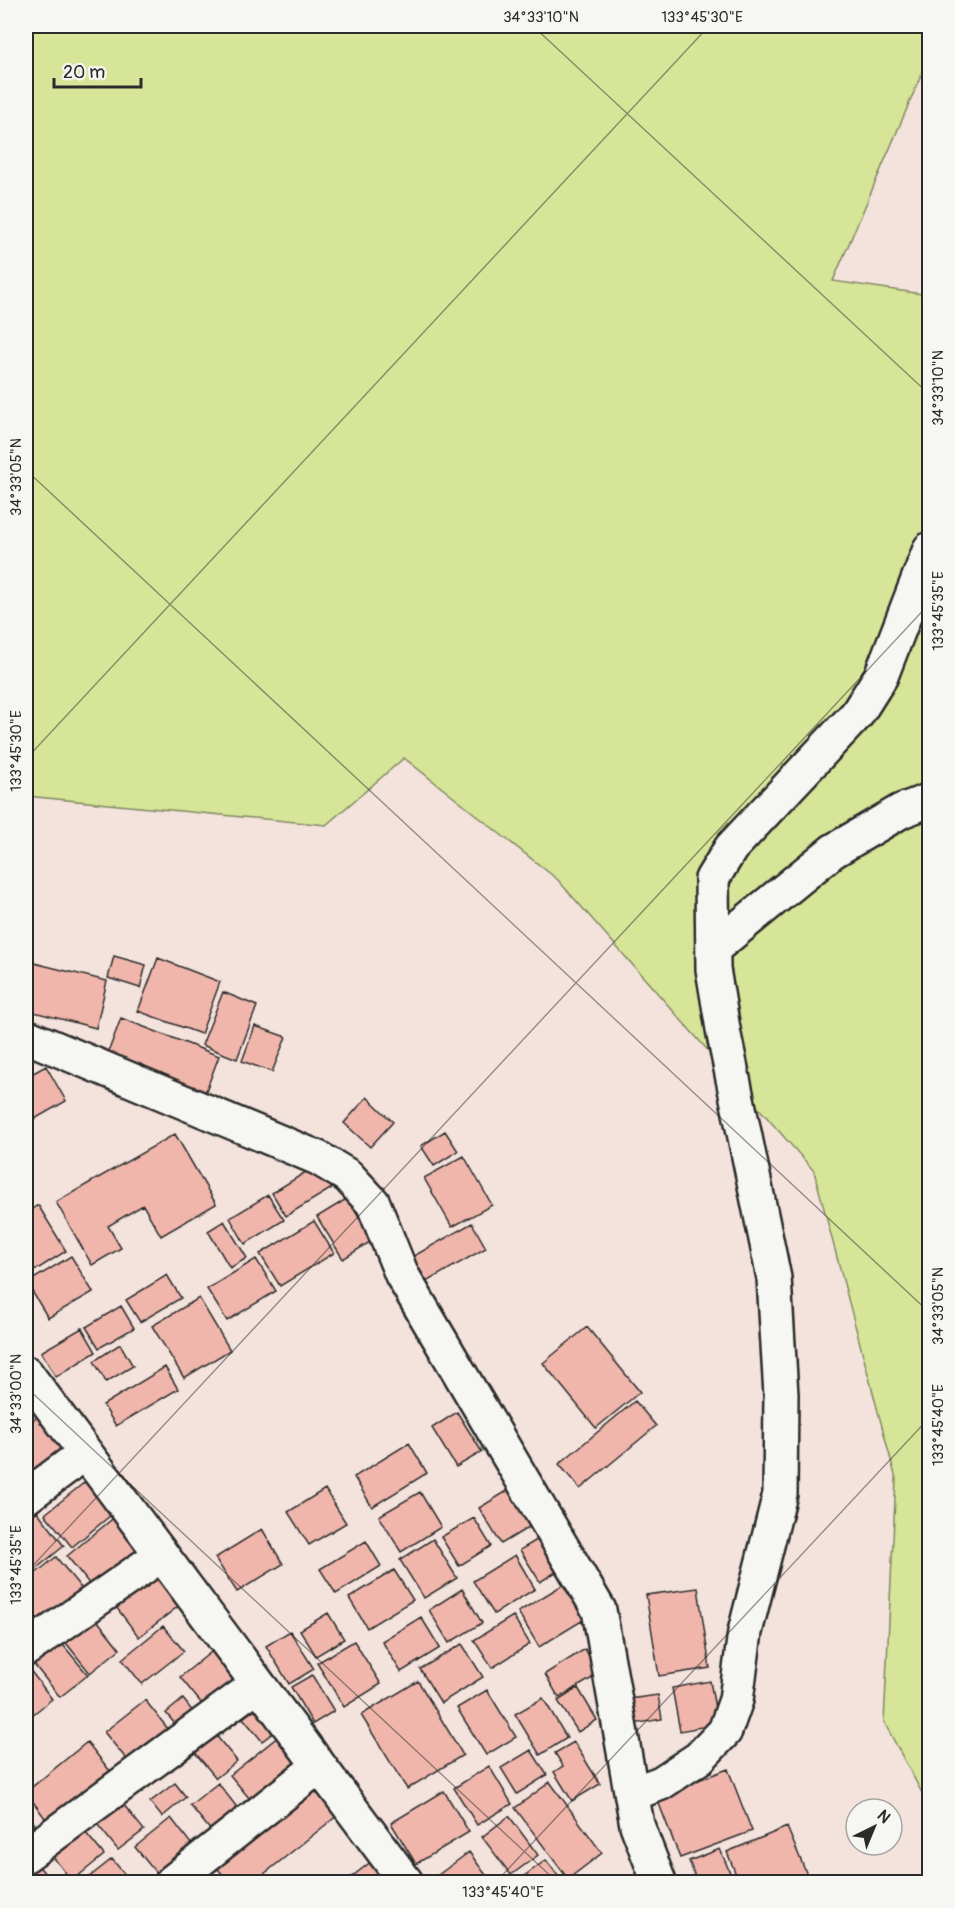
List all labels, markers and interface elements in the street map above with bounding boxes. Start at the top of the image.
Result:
text: 34°33'10"N [503,8,579,27]
text: 133°45'30"E [661,8,743,27]
scale bar [54,51,141,89]
text: 20 m [63,61,105,84]
text: 34°33'10"N [929,350,948,426]
text: 34°33'05"N [7,438,26,516]
text: 133°45'35"E [929,571,948,651]
text: 133°45'30"E [7,710,26,792]
text: 34°33'05"N [929,1267,948,1345]
text: 34°33'00"N [7,1354,26,1434]
text: 133°45'40"E [929,1384,948,1466]
text: 133°45'35"E [7,1525,26,1605]
north arrow [844,1797,904,1857]
text: N [873,1806,894,1828]
text: 133°45'40"E [462,1883,544,1902]

